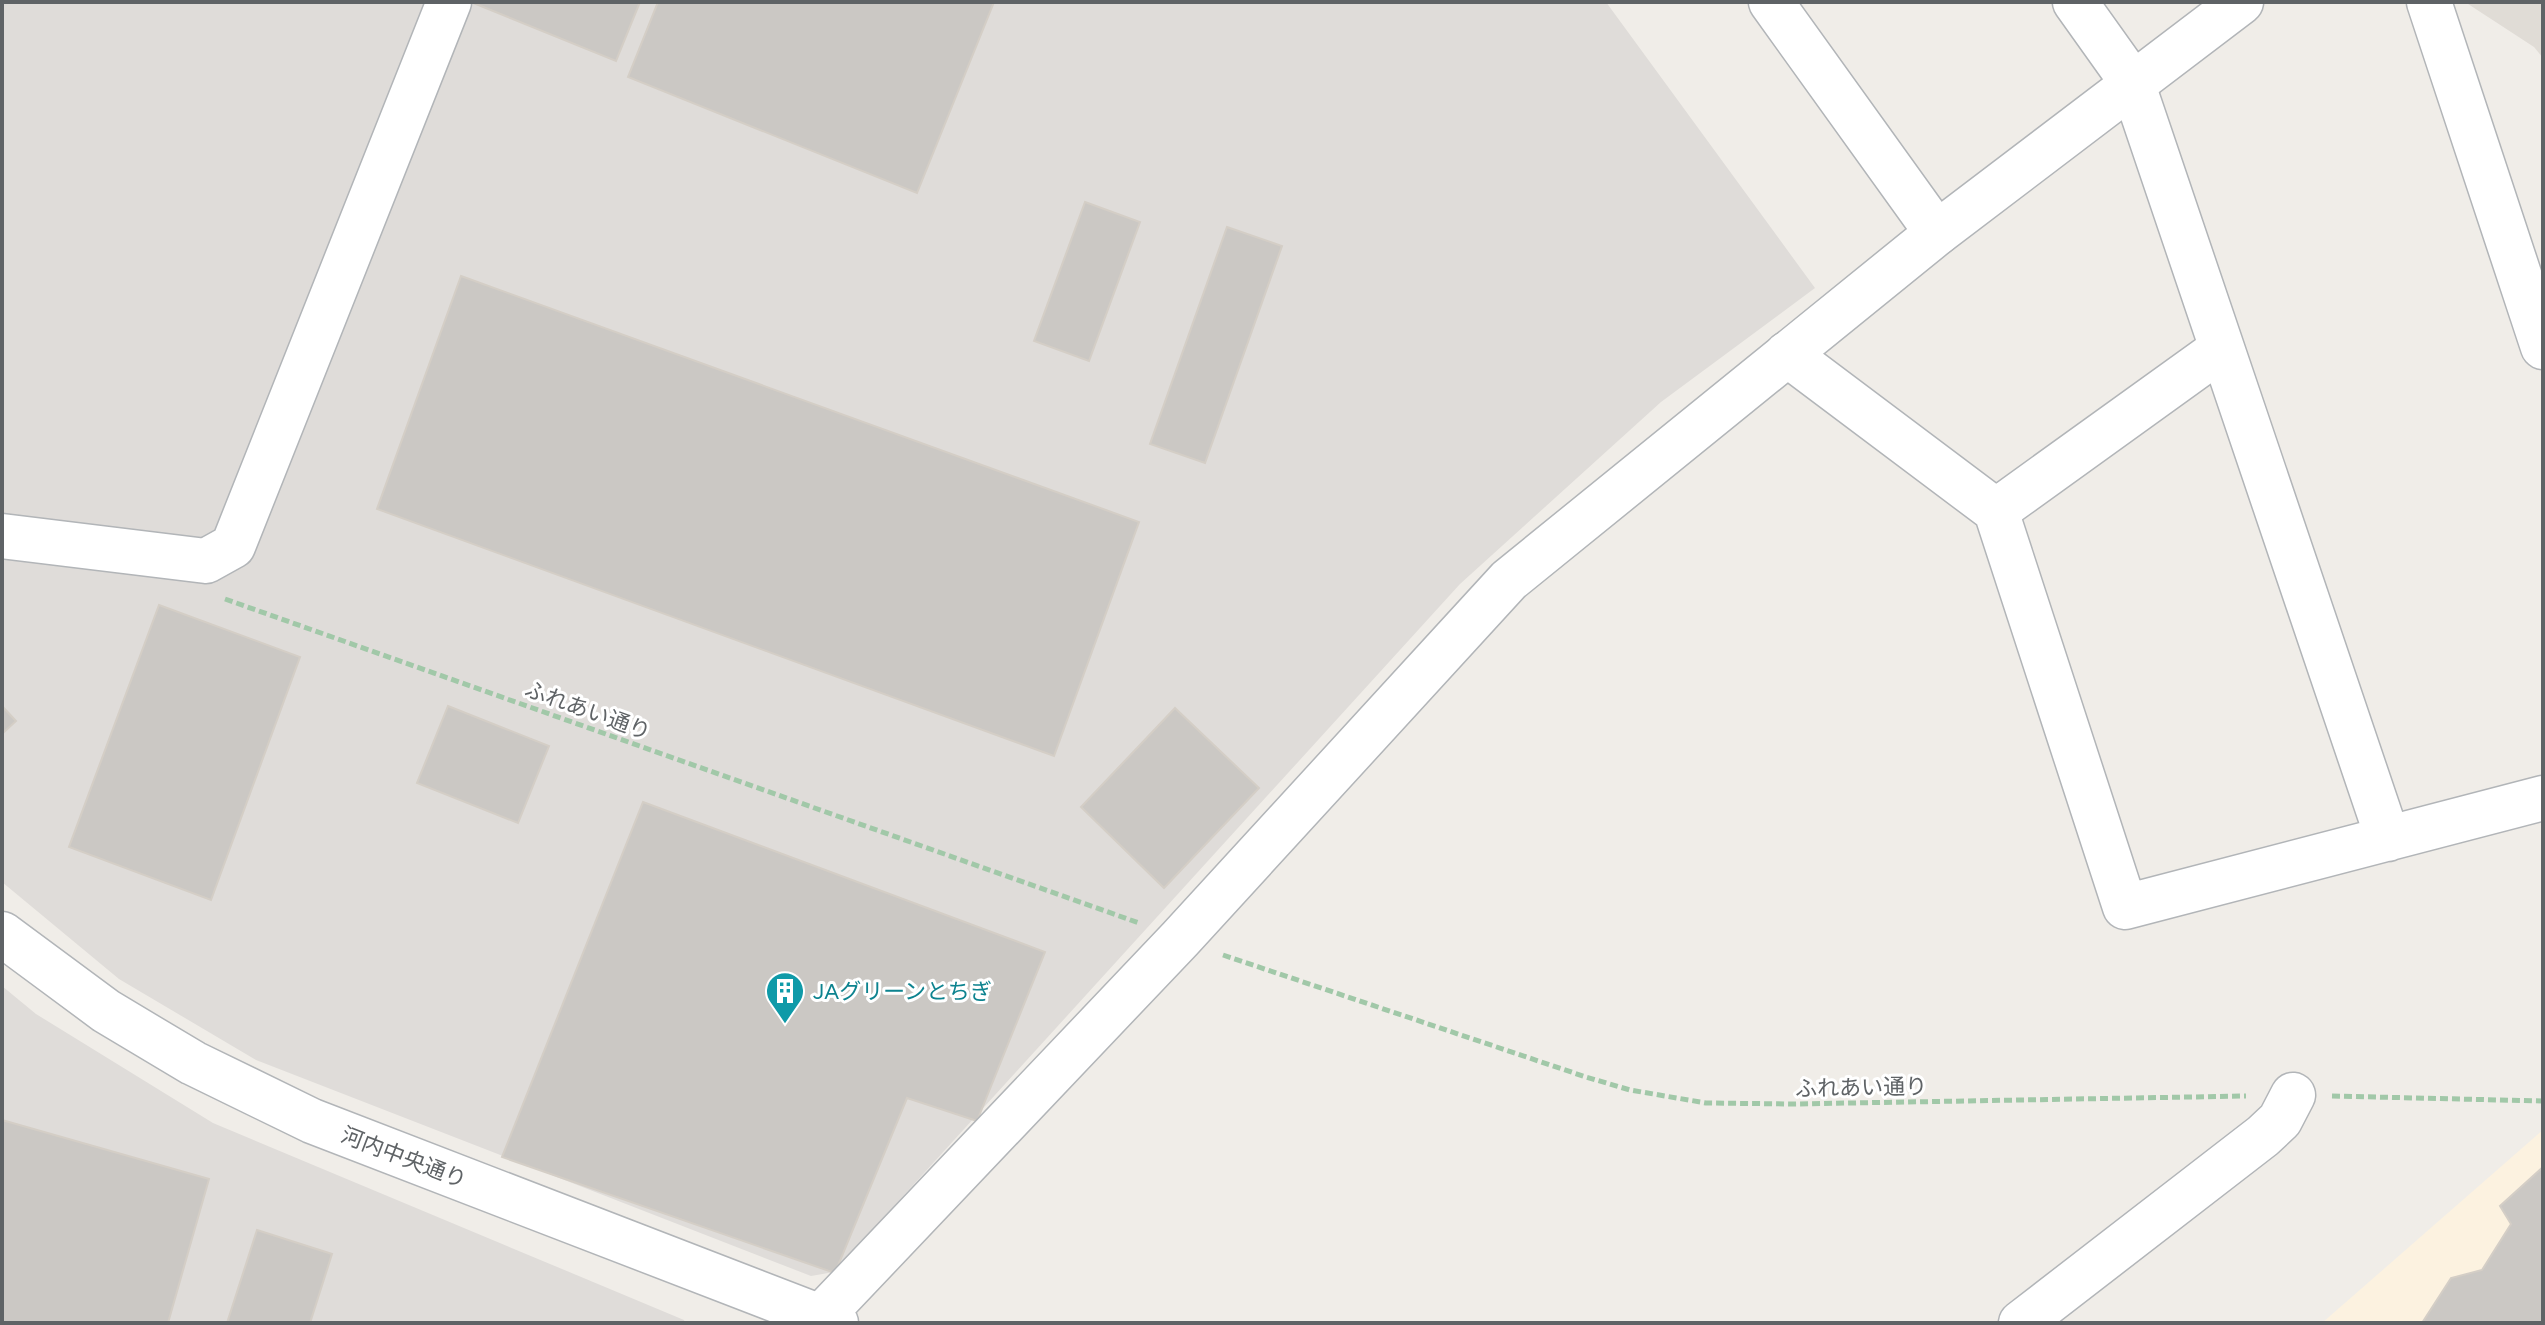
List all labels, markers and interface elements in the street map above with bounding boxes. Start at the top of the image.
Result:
street label: ふれあい通り [521,675,654,746]
building icon: JAグリーンとちぎ [764,970,806,1025]
place label: JAグリーンとちぎ [813,978,992,1005]
street label: ふれあい通り [1795,1073,1927,1102]
street label: 河内中央通り [337,1121,470,1194]

